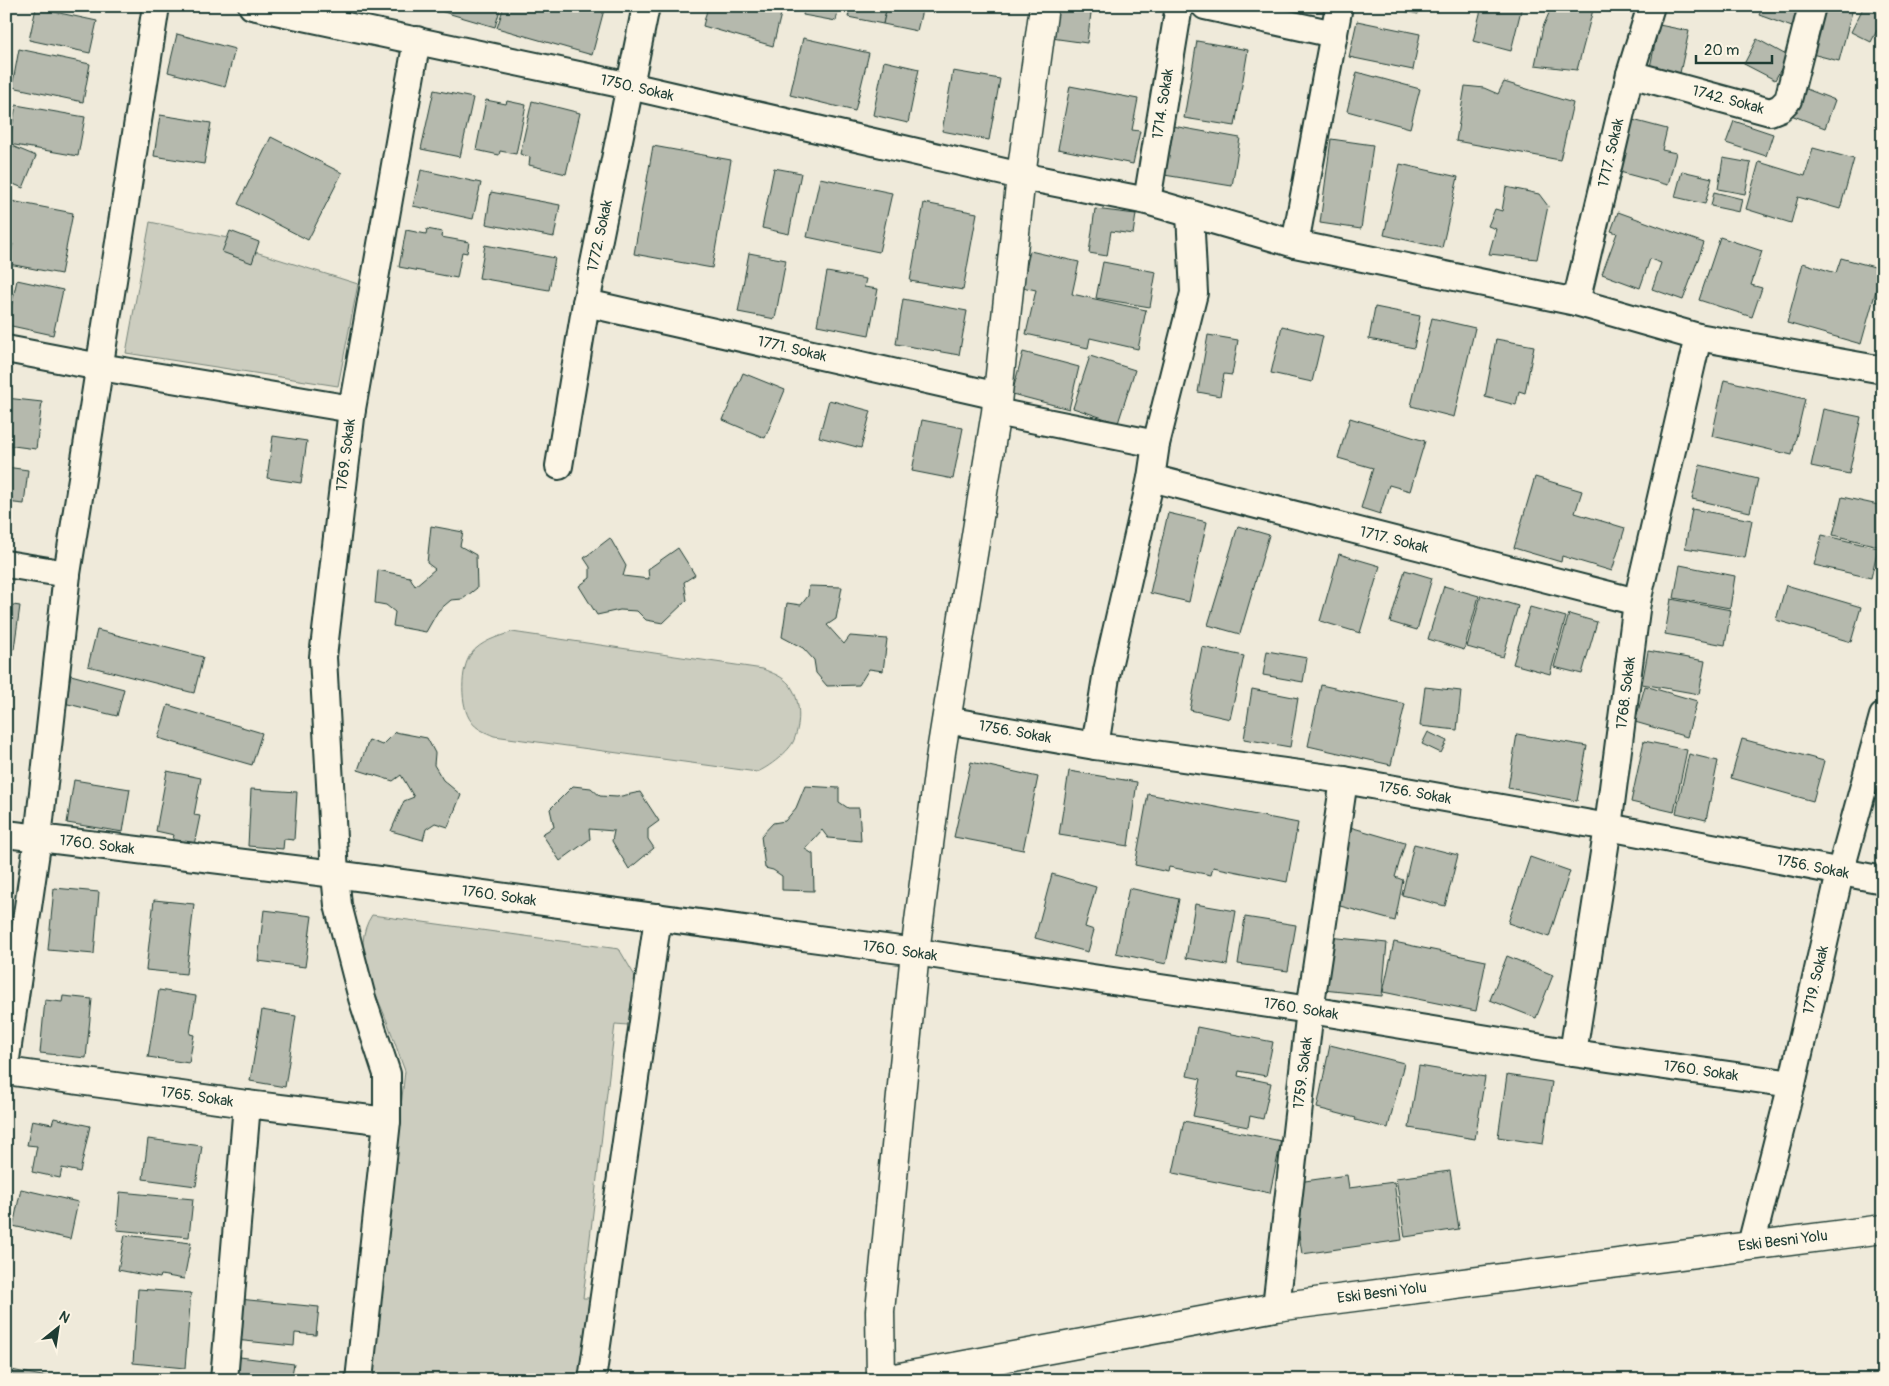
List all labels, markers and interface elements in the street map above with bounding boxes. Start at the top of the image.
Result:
scale bar [1696,32,1773,64]
text: 20 m [1704,41,1739,60]
street label: 1714. Sokak [1148,67,1178,141]
street label: 1750. Sokak [598,70,676,106]
street label: 1742. Sokak [1690,81,1767,119]
street label: 1717. Sokak [1594,116,1628,189]
street label: 1772. Sokak [583,198,617,274]
street label: 1771. Sokak [756,332,829,366]
street label: 1769. Sokak [332,417,360,492]
street label: 1717. Sokak [1358,522,1431,558]
street label: 1768. Sokak [1612,655,1640,730]
street label: 1756. Sokak [977,716,1054,748]
street label: 1756. Sokak [1377,777,1454,809]
street label: 1760. Sokak [58,831,136,859]
street label: 1756. Sokak [1775,851,1852,883]
street label: 1760. Sokak [460,881,538,911]
street label: 1760. Sokak [861,936,939,966]
street label: 1719. Sokak [1799,943,1833,1016]
street label: 1760. Sokak [1262,994,1341,1024]
street label: 1759. Sokak [1289,1035,1317,1110]
street label: 1760. Sokak [1662,1056,1740,1086]
street label: 1765. Sokak [159,1082,235,1112]
street label: Eski Besni Yolu [1737,1226,1829,1256]
street label: Eski Besni Yolu [1336,1278,1428,1308]
north arrow [32,1304,82,1354]
text: N [56,1307,73,1327]

